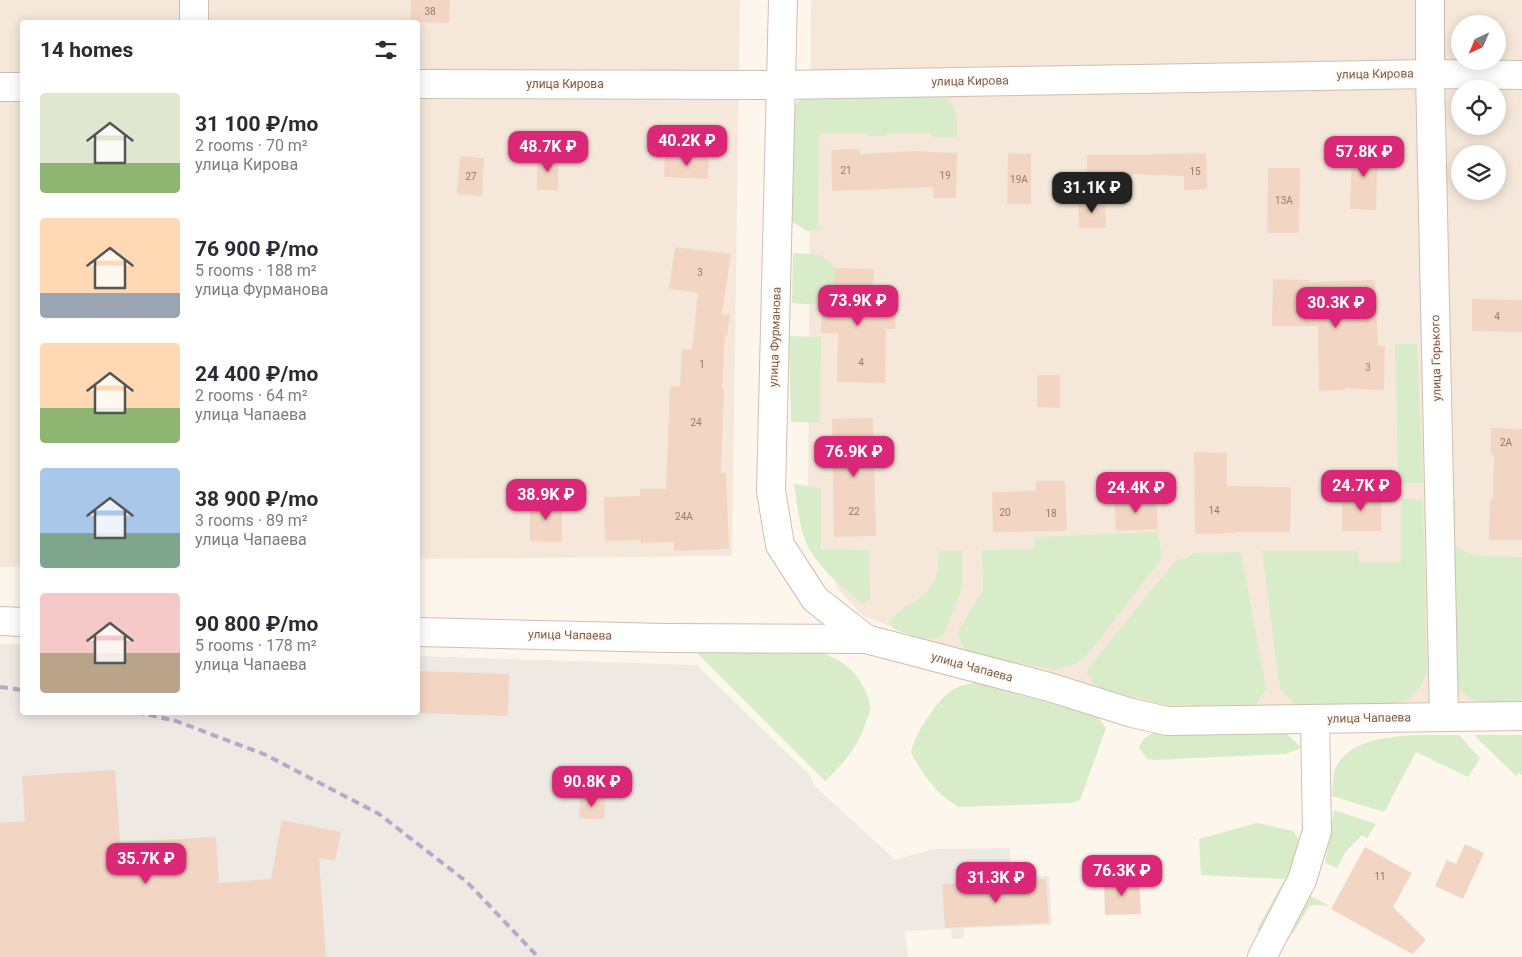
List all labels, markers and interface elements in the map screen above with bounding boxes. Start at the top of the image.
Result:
house number: 38 [424,6,436,17]
north arrow [1451,15,1506,70]
map controls [1451,15,1506,200]
icon: filters [372,36,400,64]
text: 14 homes [40,38,133,62]
street label: улица Кирова [1336,66,1414,82]
street label: улица Кирова [931,73,1009,89]
street label: улица Кирова [526,77,604,91]
button: locate [1451,80,1506,135]
text: 31 100 ₽/mo [195,112,318,136]
icon: home [80,113,140,173]
pin: 40.2K ₽ [641,124,733,167]
pin: 48.7K ₽ [502,130,594,173]
text: 40.2K ₽ [658,131,716,150]
text: 2 rooms · 70 m² [195,136,308,155]
pin: 57.8K ₽ [1318,136,1410,178]
text: 48.7K ₽ [519,137,577,156]
text: 57.8K ₽ [1335,142,1393,161]
button: layers [1451,145,1506,200]
text: улица Кирова [195,155,298,174]
house number: 21 [840,165,852,176]
house number: 15 [1189,166,1201,177]
house number: 19 [939,170,951,181]
house number: 27 [465,171,477,182]
pin: 31.1K ₽ [1046,172,1138,214]
house number: 19А [1010,174,1028,185]
text: 31.1K ₽ [1063,178,1121,197]
house number: 13А [1275,195,1293,206]
text: 76 900 ₽/mo [195,237,318,261]
icon: home [80,238,140,298]
text: 5 rooms · 188 m² [195,261,317,280]
house number: 3 [697,267,703,278]
text: улица Фурманова [195,280,329,299]
pin: 73.9K ₽ [812,284,904,327]
pin: 30.3K ₽ [1290,286,1382,329]
street label: улица Фурманова [766,287,784,387]
text: 73.9K ₽ [829,291,887,310]
text: 30.3K ₽ [1307,293,1365,312]
house number: 4 [1494,311,1500,322]
street label: улица Горького [1428,314,1444,401]
house number: 4 [858,357,864,368]
house number: 1 [699,359,705,370]
text: 24 400 ₽/mo [195,362,318,386]
house number: 3 [1365,362,1371,373]
icon: home [80,363,140,423]
text: 2 rooms · 64 m² [195,386,308,405]
text: улица Чапаева [195,405,307,424]
house number: 24 [690,417,702,428]
pin: 76.9K ₽ [808,436,900,478]
house number: 2А [1500,437,1513,448]
text: 76.9K ₽ [825,442,883,461]
pin: 24.7K ₽ [1315,470,1407,512]
pin: 24.4K ₽ [1090,472,1182,514]
text: 24.7K ₽ [1332,476,1390,495]
pin: 38.9K ₽ [500,478,592,521]
text: 24.4K ₽ [1107,478,1165,497]
text: 38.9K ₽ [517,485,575,504]
text: 38 900 ₽/mo [195,487,318,511]
icon: home [80,488,140,548]
house number: 14 [1208,505,1220,516]
house number: 22 [848,506,860,517]
house number: 20 [999,507,1011,518]
house number: 18 [1045,508,1057,519]
text: 3 rooms · 89 m² [195,511,308,530]
house number: 24А [675,511,693,522]
text: улица Чапаева [195,530,307,549]
text: 90 800 ₽/mo [195,612,318,636]
icon: home [80,613,140,673]
street label: улица Чапаева [528,627,612,643]
text: 5 rooms · 178 m² [195,636,317,655]
street label: улица Чапаева [930,649,1014,685]
text: улица Чапаева [195,655,307,674]
street label: улица Чапаева [1327,710,1411,726]
pin: 90.8K ₽ [546,766,638,808]
text: 90.8K ₽ [563,772,621,791]
pin: 35.7K ₽ [100,842,192,885]
text: 35.7K ₽ [117,849,175,868]
pin: 76.3K ₽ [1076,854,1168,897]
text: 76.3K ₽ [1093,861,1151,880]
pin: 31.3K ₽ [950,862,1042,904]
text: 31.3K ₽ [967,868,1025,887]
house number: 11 [1374,871,1386,882]

